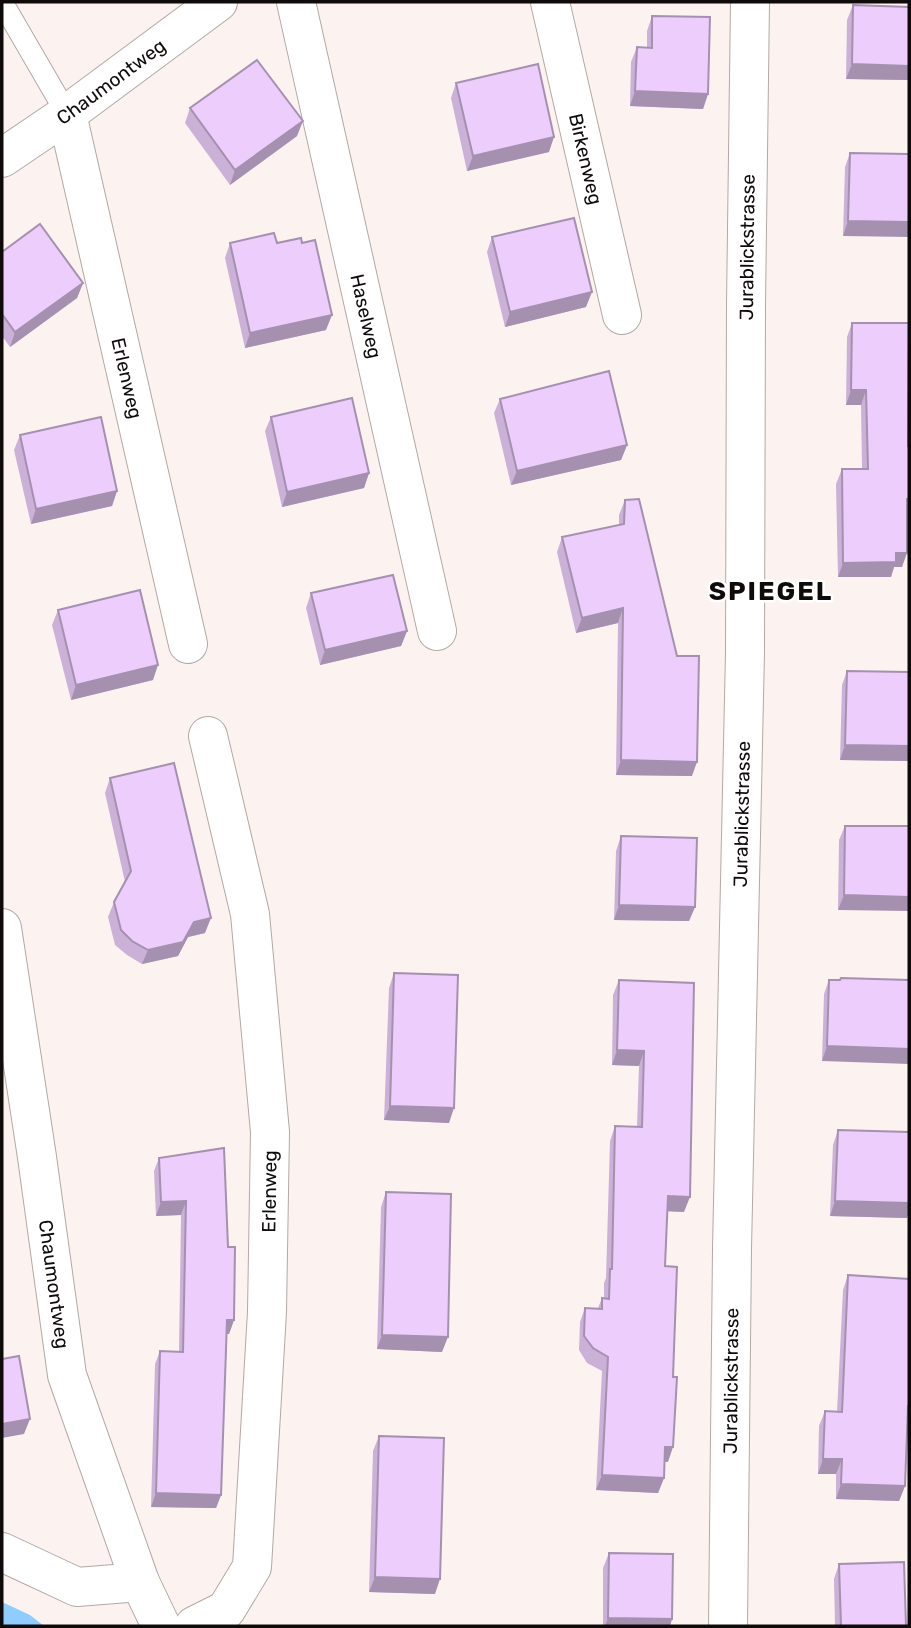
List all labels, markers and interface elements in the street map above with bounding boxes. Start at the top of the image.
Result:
street label: Chaumontweg [52,34,170,129]
street label: Birkenweg [564,111,608,207]
street label: Jurablickstrasse [734,174,759,320]
street label: Haselweg [346,272,387,361]
street label: Erlenweg [107,335,148,421]
district label: SPIEGEL [709,576,833,607]
street label: Jurablickstrasse [728,741,755,888]
street label: Erlenweg [257,1150,281,1233]
street label: Chaumontweg [34,1218,75,1350]
street label: Jurablickstrasse [718,1308,743,1454]

